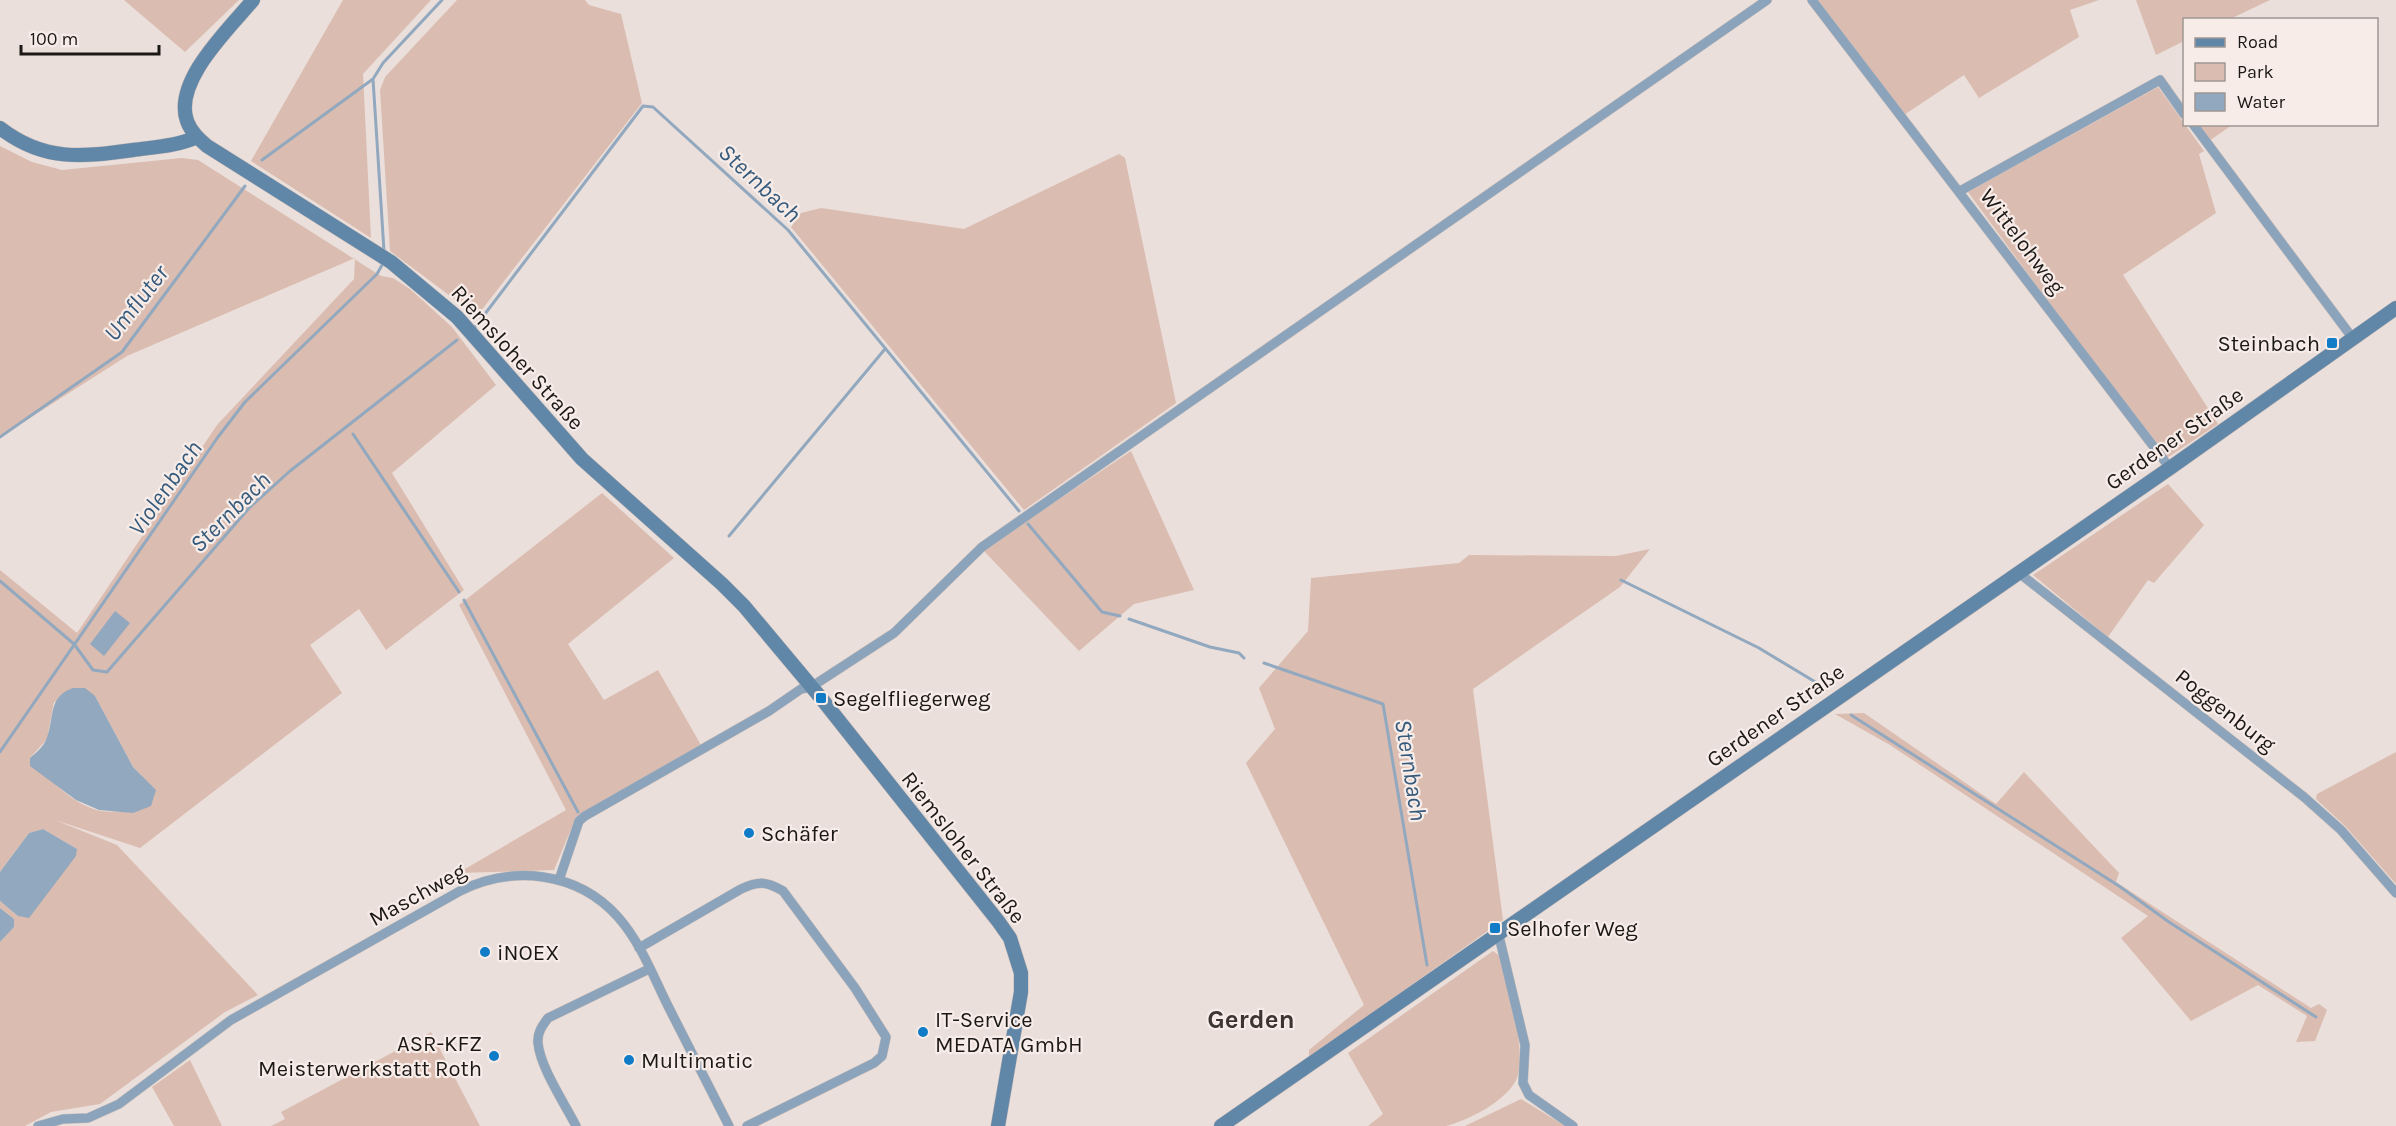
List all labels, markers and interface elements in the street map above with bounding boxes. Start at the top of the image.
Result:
scale bar [21,18,159,56]
legend [2183,18,2378,126]
text: 100 m [30,28,78,50]
text: Road [2237,31,2278,53]
text: Park [2237,61,2274,83]
text: Water [2237,91,2285,113]
water label: Sternbach [713,138,807,228]
street label: Wittelohweg [1974,184,2071,300]
water label: Umfluter [98,259,175,346]
street label: Riemsloher Straße [445,280,589,435]
place label: Steinbach [2218,331,2320,357]
marker: Steinbach [2325,336,2339,350]
street label: Gerdener Straße [2101,382,2248,496]
water label: Violenbach [122,435,208,541]
water label: Sternbach [184,466,276,558]
street label: Gerdener Straße [1702,659,1849,773]
street label: Poggenburg [2170,664,2281,758]
place label: Segelfliegerweg [833,686,991,712]
marker: Segelfliegerweg [814,691,828,705]
water label: Sternbach [1389,717,1433,823]
street label: Riemsloher Straße [896,766,1031,929]
place label: Schäfer [761,821,838,847]
marker: Schäfer [742,826,756,840]
street label: Maschweg [365,857,471,932]
place label: Selhofer Weg [1507,916,1638,942]
marker: Selhofer Weg [1488,921,1502,935]
place label: iNOEX [497,940,559,966]
marker: iNOEX [478,945,492,959]
district label: Gerden [1207,1004,1295,1035]
place label: IT-Service MEDATA GmbH [935,1007,1083,1058]
marker: IT-Service MEDATA GmbH [916,1025,930,1039]
place label: ASR-KFZ Meisterwerkstatt Roth [258,1031,482,1082]
place label: Multimatic [641,1048,753,1074]
marker: ASR-KFZ Meisterwerkstatt Roth [487,1049,501,1063]
marker: Multimatic [622,1053,636,1067]

